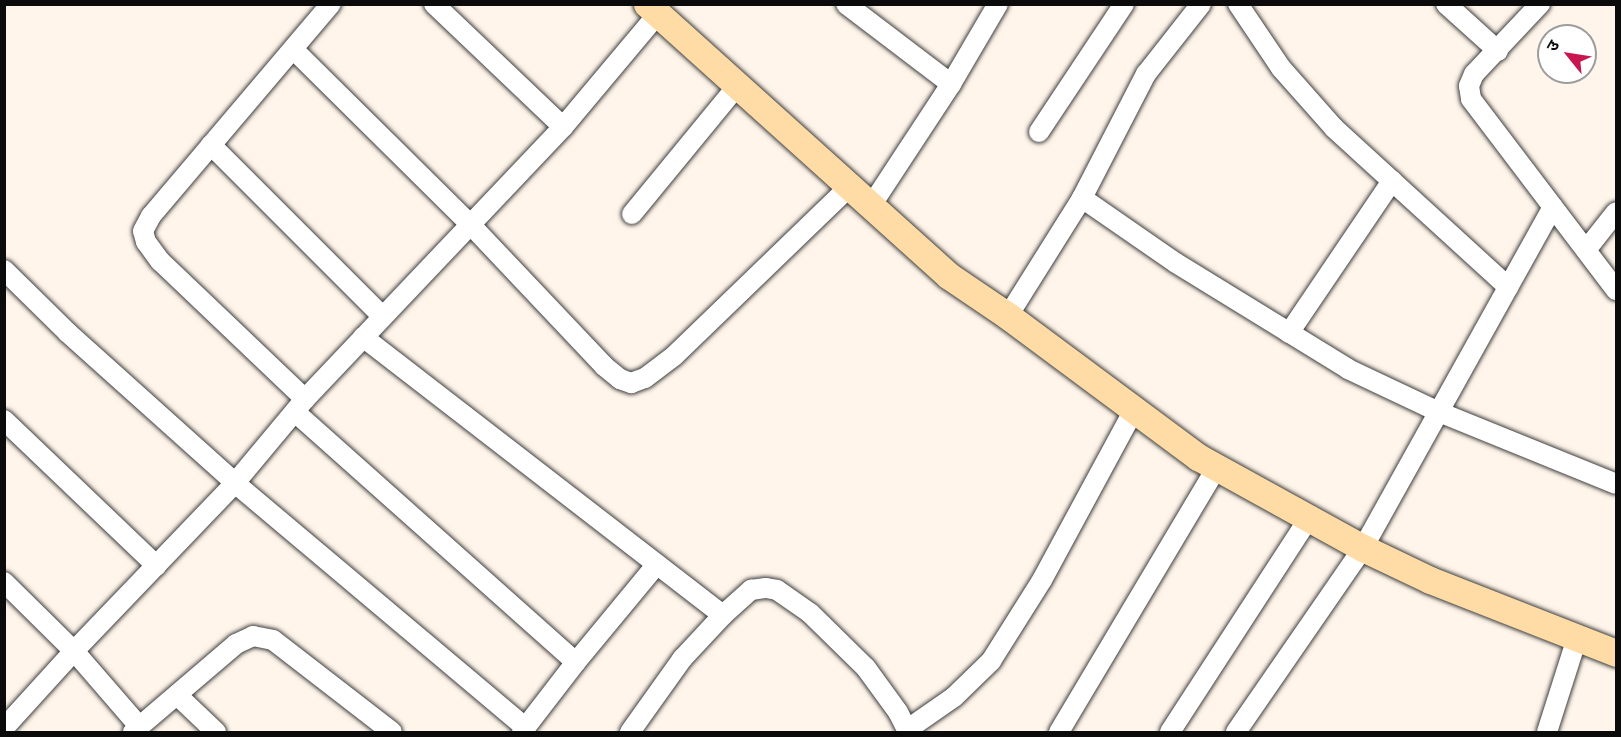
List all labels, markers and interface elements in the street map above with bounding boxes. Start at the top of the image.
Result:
north arrow [1537,24,1597,84]
text: उ [1542,37,1563,55]

